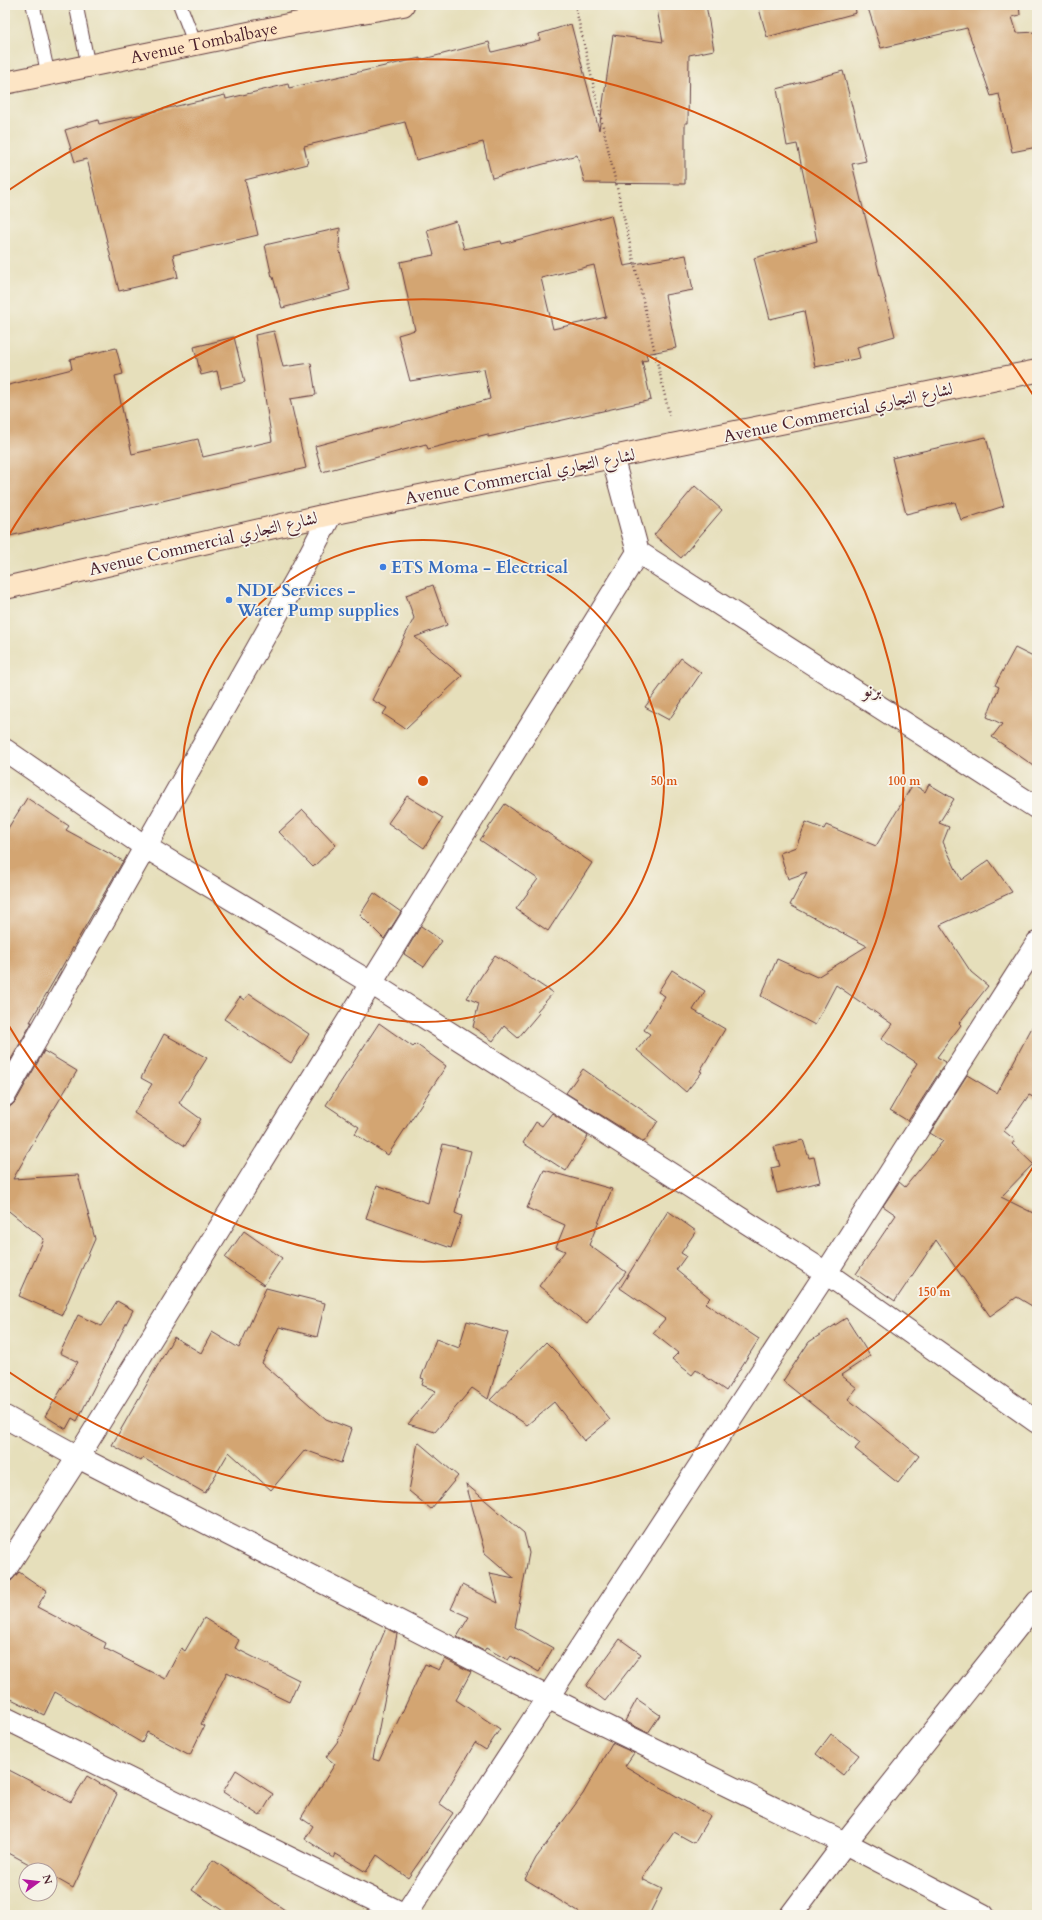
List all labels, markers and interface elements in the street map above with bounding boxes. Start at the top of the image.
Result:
street label: Avenue Tombalbaye [128,16,280,69]
street label: Avenue Commercial لشارع التجاري [721,377,955,450]
street label: Avenue Commercial لشارع التجاري [403,443,638,512]
street label: Avenue Commercial لشارع التجاري [87,506,320,583]
place label: ETS Moma - Electrical [391,556,568,579]
marker: ETS Moma - Electrical [378,562,388,572]
place label: NDL Services - Water Pump supplies [236,579,399,622]
marker: NDL Services - Water Pump supplies [224,595,234,605]
district label: برنو [860,677,882,703]
text: 50 m [651,773,678,789]
text: 100 m [888,773,921,789]
centre of rings [416,774,430,788]
text: 150 m [918,1284,951,1300]
north arrow [18,1862,58,1902]
text: N [39,1873,56,1887]

